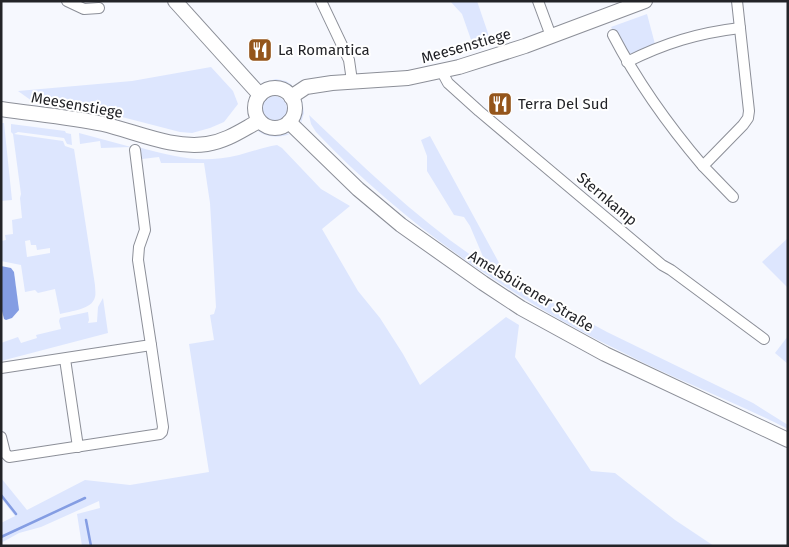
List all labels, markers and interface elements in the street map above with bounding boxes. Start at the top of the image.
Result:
street label: Meesenstiege [419,25,513,67]
restaurant icon: La Romantica [247,37,273,63]
place label: La Romantica [278,41,370,59]
street label: Meesenstiege [30,88,124,122]
restaurant icon: Terra Del Sud [487,91,513,117]
place label: Terra Del Sud [518,95,608,113]
street label: Sternkamp [573,168,641,230]
street label: Amelsbürener Straße [465,246,597,336]

